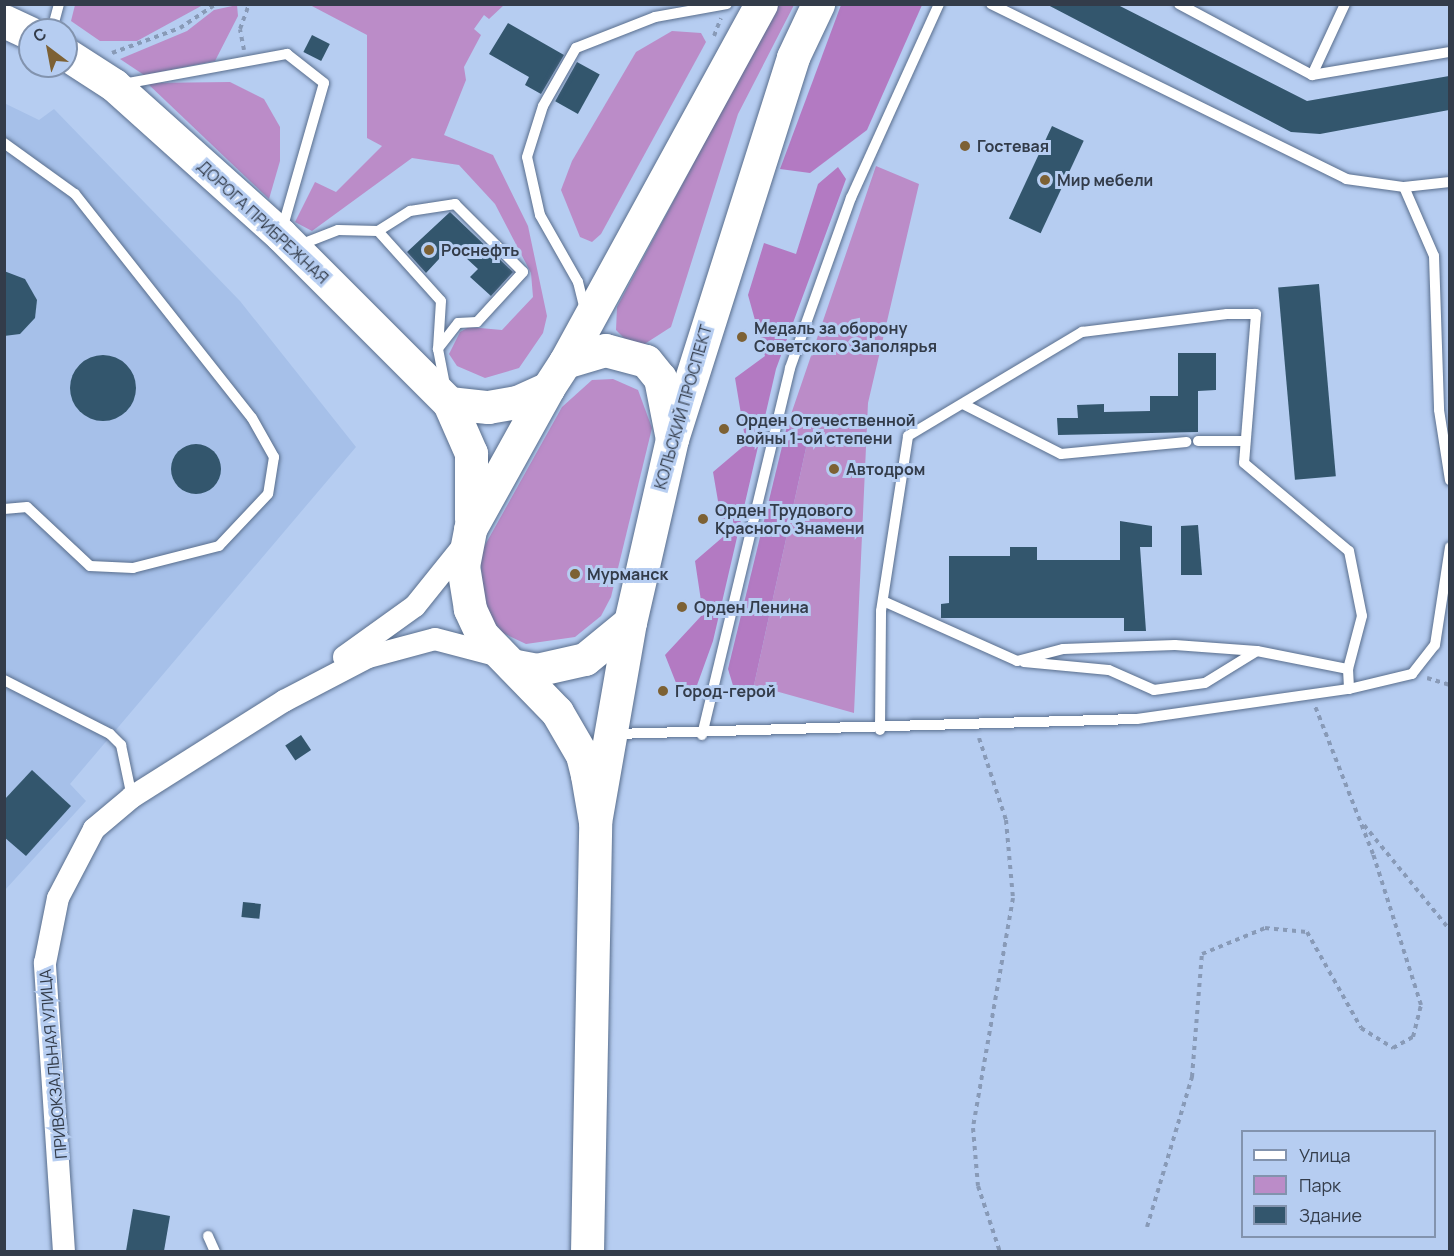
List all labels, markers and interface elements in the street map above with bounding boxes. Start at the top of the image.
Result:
north arrow [18,18,78,78]
text: С [29,22,50,47]
place label: Гостевая [977,136,1049,156]
marker: Гостевая [958,139,972,153]
street label: ДОРОГА ПРИБРЕЖНАЯ [194,156,332,288]
place label: Мир мебели [1057,170,1153,190]
marker: Мир мебели [1038,173,1052,187]
place label: Роснефть [441,240,519,260]
marker: Роснефть [422,243,436,257]
place label: Медаль за оборону Советского Заполярья [754,318,937,356]
street label: КОЛЬСКИЙ ПРОСПЕКТ [650,323,716,491]
marker: Медаль за оборону Советского Заполярья [735,330,749,344]
place label: Орден Отечественной войны 1-ой степени [736,410,916,448]
marker: Орден Отечественной войны 1-ой степени [717,422,731,436]
place label: Автодром [846,459,925,479]
marker: Автодром [827,462,841,476]
place label: Орден Трудового Красного Знамени [715,500,865,538]
marker: Орден Трудового Красного Знамени [696,512,710,526]
place label: Мурманск [587,564,668,584]
marker: Мурманск [568,567,582,581]
place label: Орден Ленина [694,597,809,617]
marker: Орден Ленина [675,600,689,614]
place label: Город-герой [675,681,776,701]
marker: Город-герой [656,684,670,698]
street label: ПРИВОКЗАЛЬНАЯ УЛИЦА [35,968,71,1160]
legend [1241,1130,1436,1238]
text: Улица [1299,1143,1351,1167]
text: Парк [1299,1173,1341,1197]
text: Здание [1299,1203,1362,1227]

